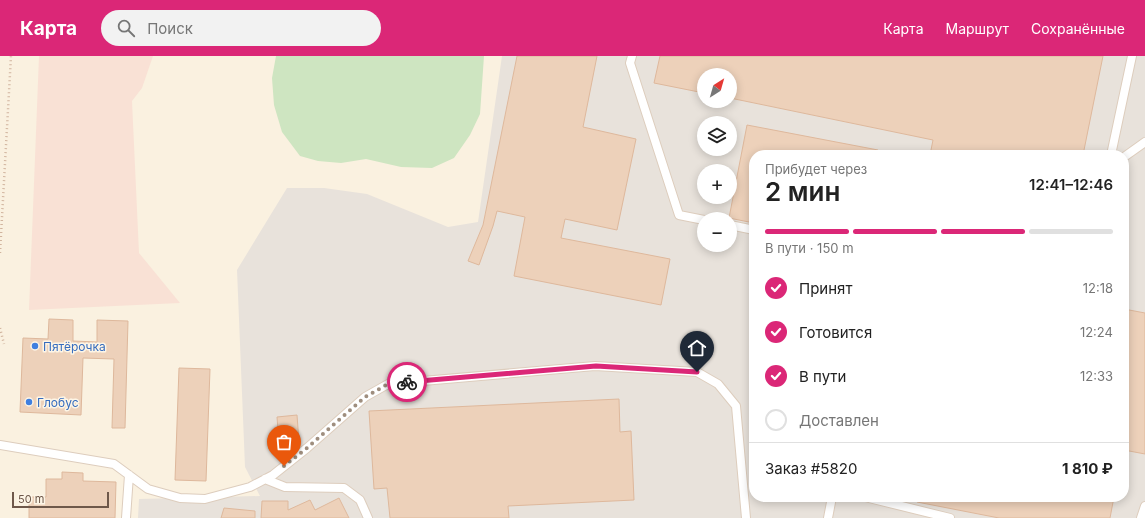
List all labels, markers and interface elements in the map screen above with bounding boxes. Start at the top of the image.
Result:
search box [101,10,381,46]
text: Карта [20,17,77,40]
icon: search [115,17,137,39]
text: Поиск [147,19,193,38]
text: Карта [883,20,924,37]
text: Маршрут [946,20,1009,37]
text: Сохранённые [1031,20,1125,37]
north arrow [697,68,737,108]
map controls [697,68,737,252]
button: layers [697,116,737,156]
text: Прибудет через [765,161,867,177]
button: + [697,164,737,204]
text: 12:41–12:46 [1029,175,1113,194]
text: 2 мин [765,176,840,207]
button: − [697,212,737,252]
text: В пути · 150 m [765,240,854,256]
icon: check [765,277,787,299]
text: Принят [799,279,852,298]
text: 12:18 [1083,280,1113,296]
icon: check [765,321,787,343]
text: Готовится [799,323,872,342]
text: 12:24 [1080,324,1113,340]
pin [680,331,714,372]
icon: home [686,337,708,359]
place label: Пятёрочка [43,339,106,354]
marker: Пятёрочка [30,341,40,351]
courier [387,362,427,402]
icon: check [765,365,787,387]
text: В пути [799,367,846,386]
text: 12:33 [1080,368,1113,384]
icon: bike [396,371,418,393]
place label: Глобус [37,395,79,410]
marker: Глобус [24,397,34,407]
text: Доставлен [799,411,879,430]
pin [267,425,301,466]
icon: bag [273,431,295,453]
text: Заказ #5820 [765,459,857,478]
text: 1 810 ₽ [1062,459,1113,478]
scale bar [12,490,109,509]
text: 50 m [18,492,44,506]

